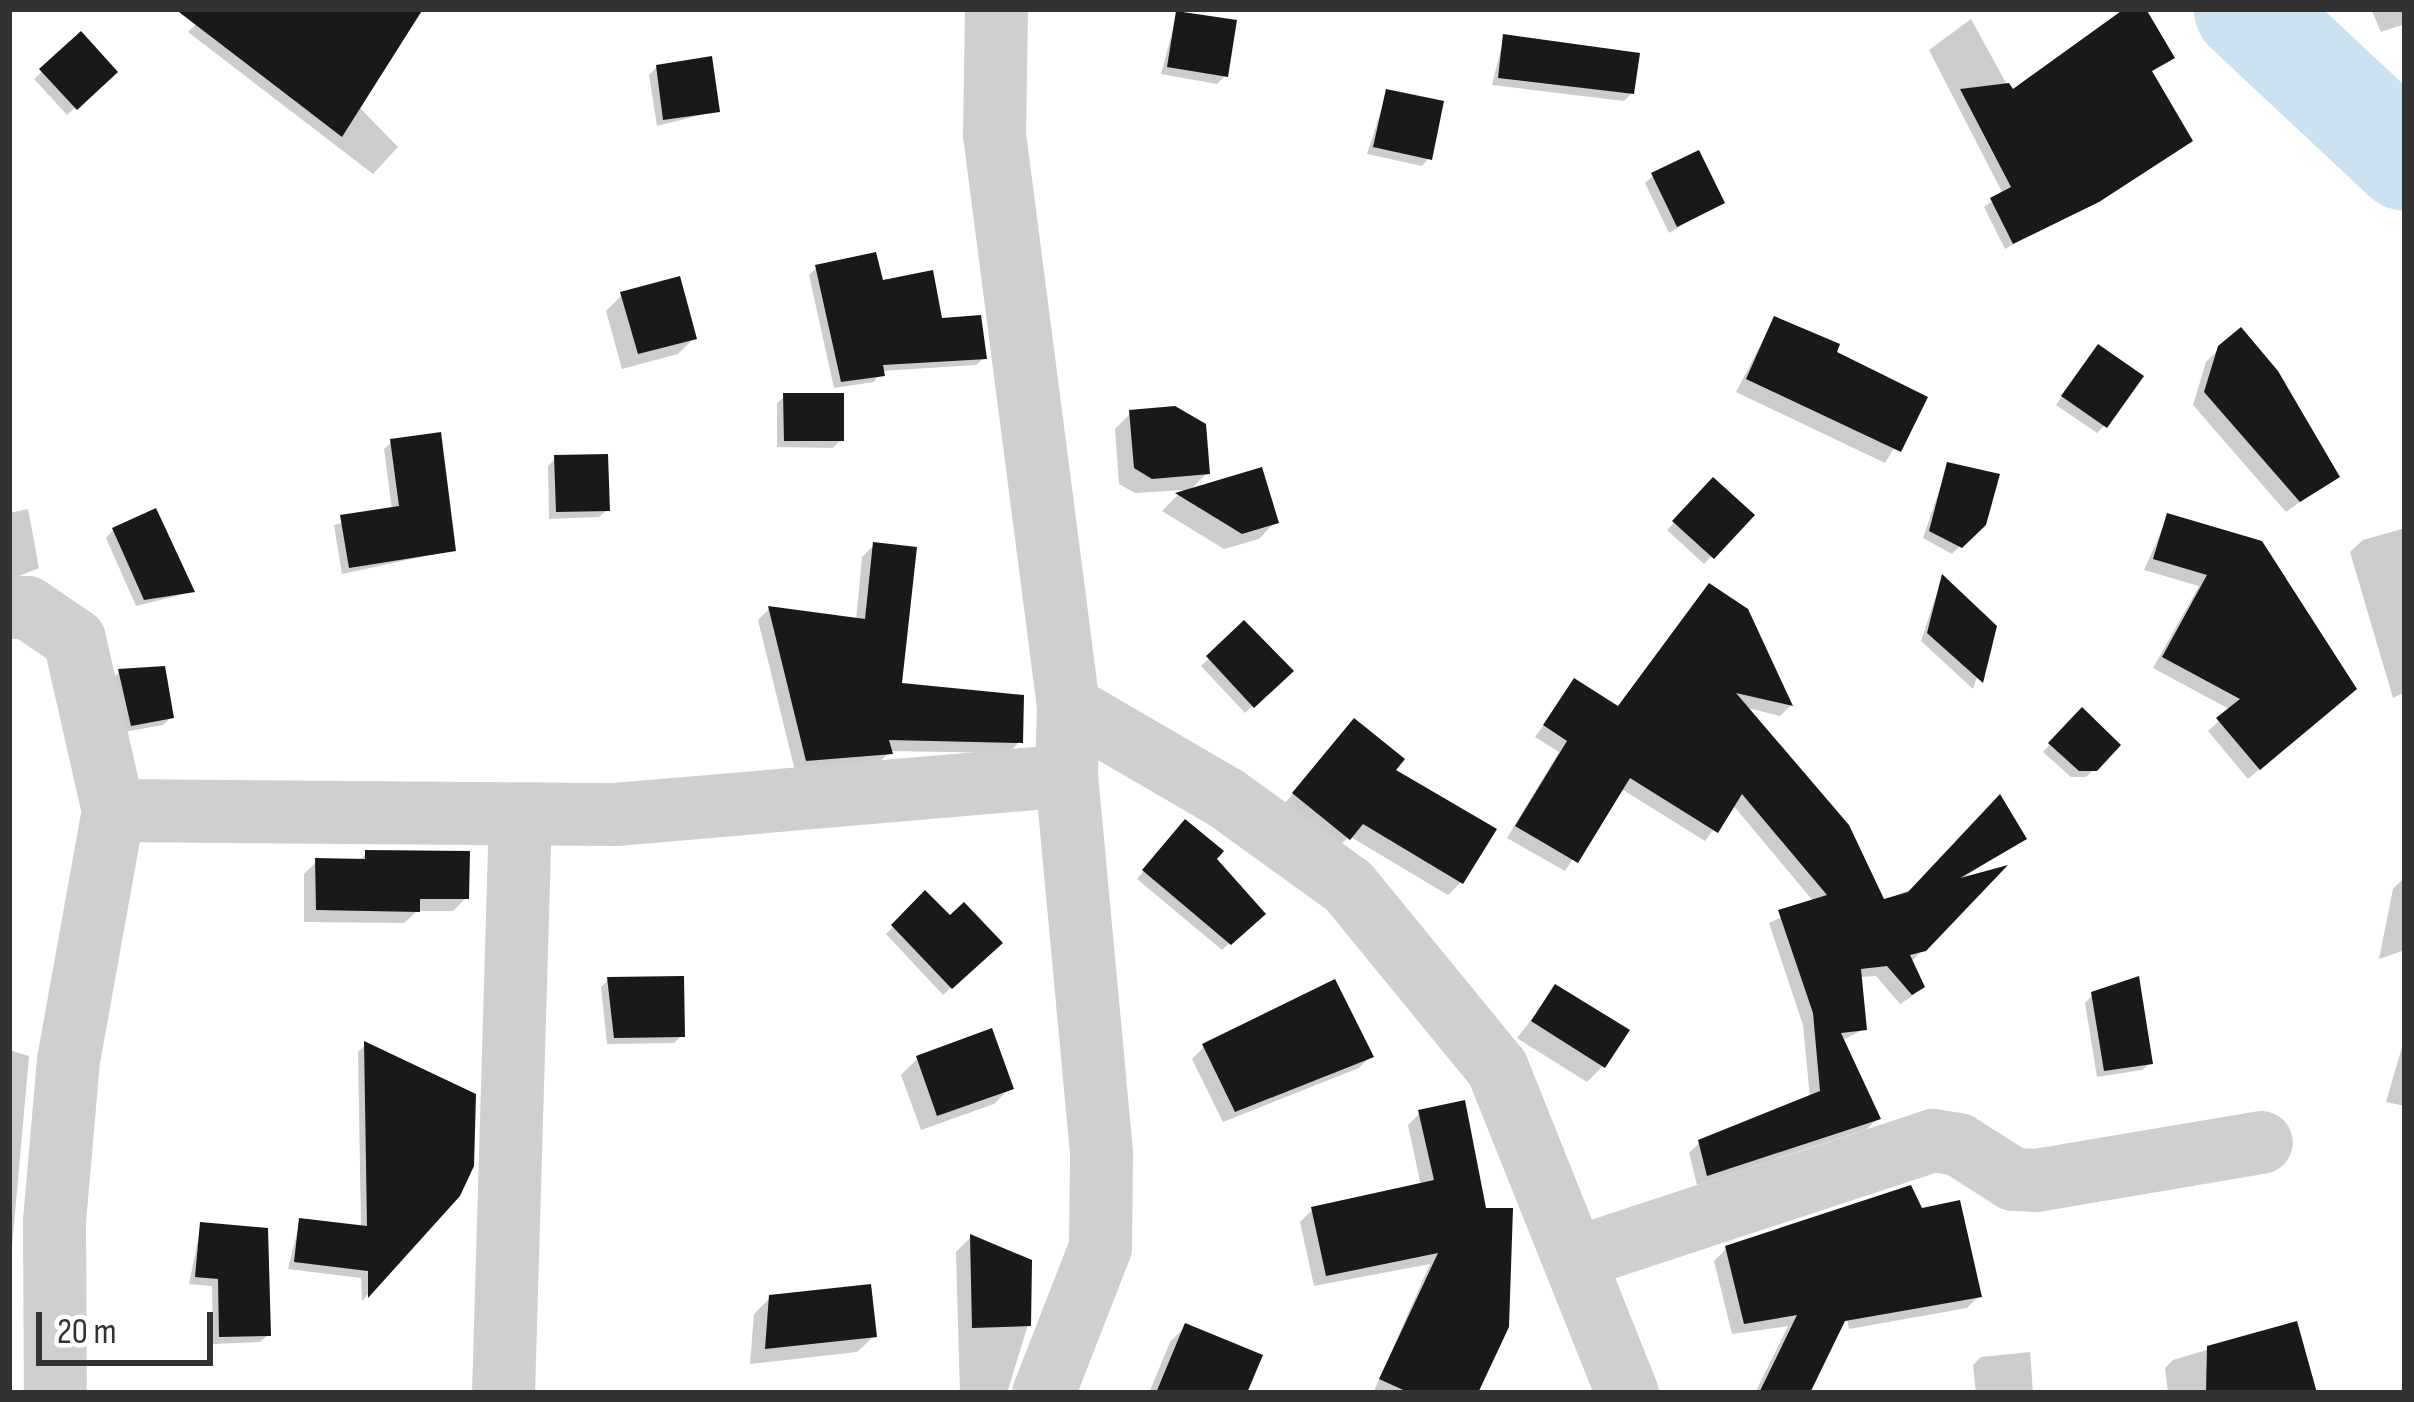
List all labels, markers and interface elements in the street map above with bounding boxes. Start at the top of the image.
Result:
scale bar [42,1288,219,1362]
text: 20 m [57,1311,117,1354]

